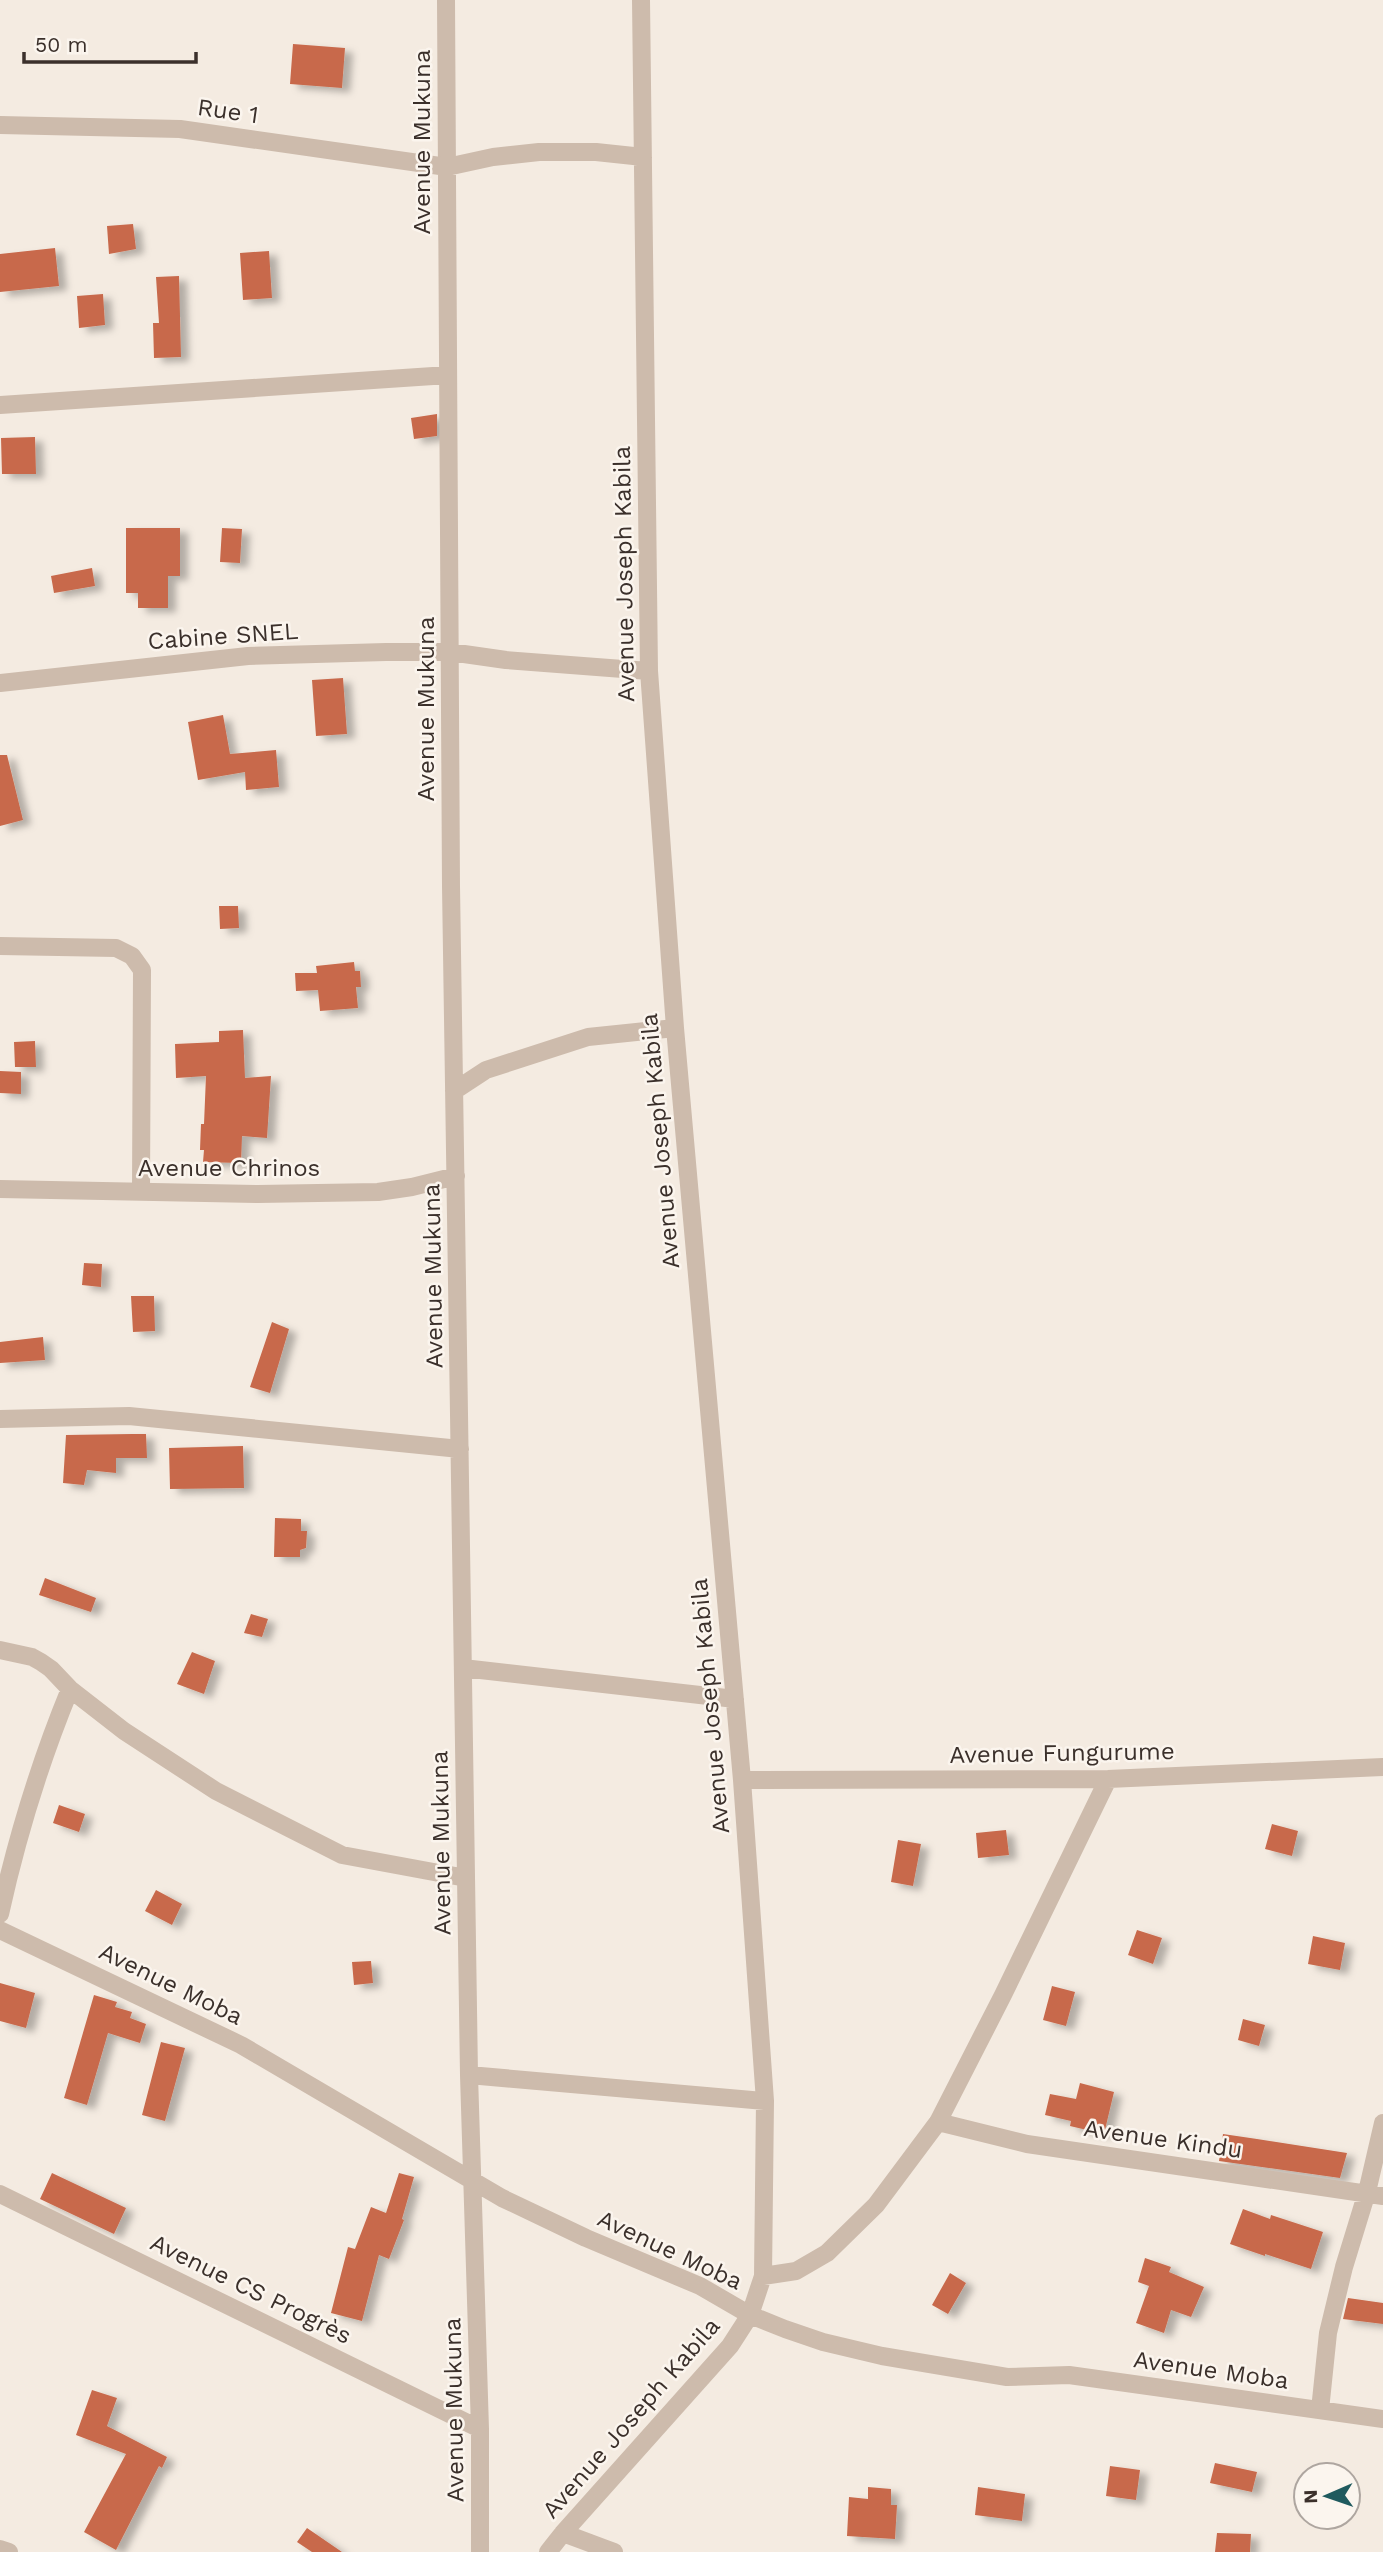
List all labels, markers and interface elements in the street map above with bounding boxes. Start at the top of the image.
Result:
scale bar [24,21,196,65]
text: 50 m [35,32,87,57]
street label: Avenue Mukuna [408,49,436,235]
street label: Rue 1 [196,93,260,129]
street label: Avenue Joseph Kabila [608,446,640,702]
street label: Avenue Mukuna [412,616,440,802]
street label: Cabine SNEL [147,617,299,655]
street label: Avenue Joseph Kabila [635,1012,685,1270]
street label: Avenue Chrinos [138,1154,320,1182]
street label: Avenue Mukuna [417,1183,449,1369]
street label: Avenue Joseph Kabila [685,1577,735,1835]
street label: Avenue Fungurume [949,1737,1175,1769]
street label: Avenue Mukuna [425,1750,457,1936]
street label: Avenue Moba [95,1937,247,2031]
street label: Avenue Kindu [1082,2114,1244,2164]
street label: Avenue Moba [593,2204,747,2296]
street label: Avenue CS Progrès [146,2228,356,2350]
street label: Avenue Joseph Kabila [536,2312,726,2524]
street label: Avenue Mukuna [438,2317,470,2503]
street label: Avenue Moba [1132,2345,1290,2395]
north arrow [1292,2461,1362,2531]
text: N [1299,2489,1322,2504]

